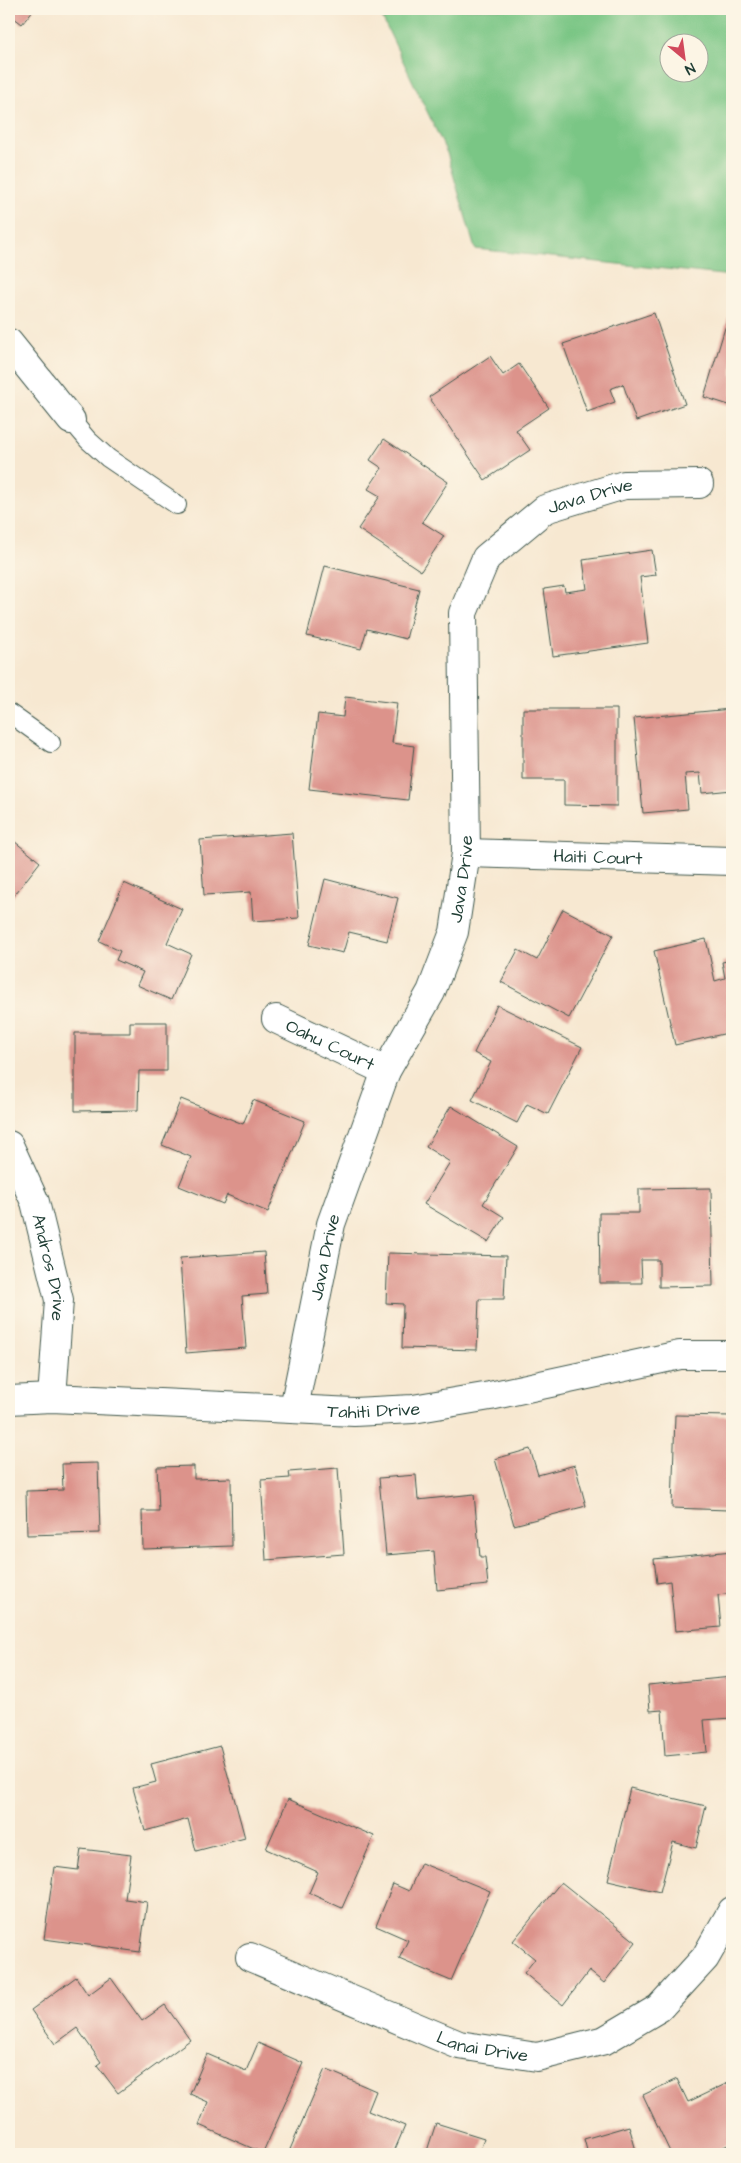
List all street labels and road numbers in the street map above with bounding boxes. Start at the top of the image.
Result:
street label: Java Drive [545,473,633,520]
street label: Java Drive [444,835,479,924]
street label: Haiti Court [553,844,644,871]
street label: Oahu Court [281,1013,379,1077]
street label: Java Drive [304,1210,347,1303]
street label: Andros Drive [25,1211,71,1322]
street label: Tahiti Drive [327,1396,422,1425]
street label: Lanai Drive [432,2025,530,2069]

